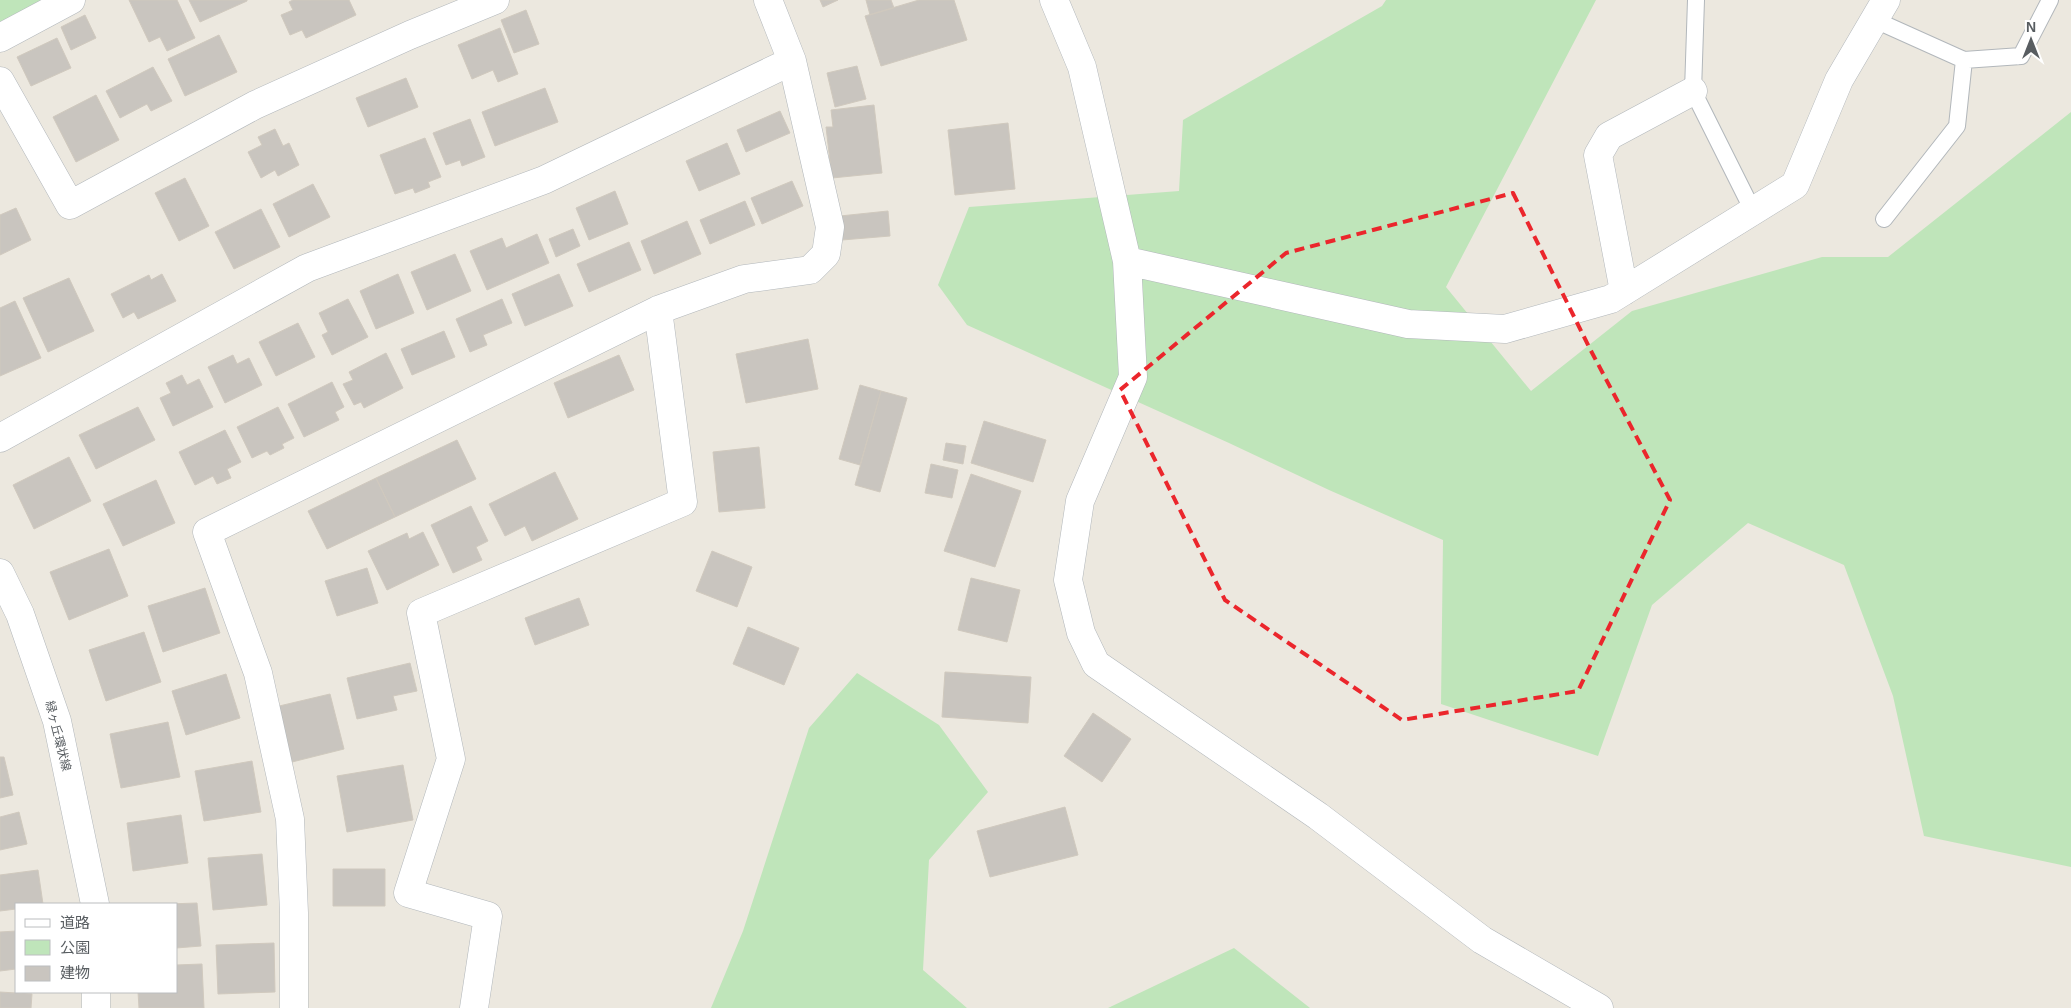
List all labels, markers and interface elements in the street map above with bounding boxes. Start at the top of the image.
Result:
north arrow [2006,15,2056,65]
text: N [2026,19,2036,35]
street label: 緑ヶ丘環状線 [42,699,74,773]
legend [15,903,178,993]
text: 道路 [60,914,90,931]
text: 公園 [60,939,90,956]
text: 建物 [60,964,90,981]

